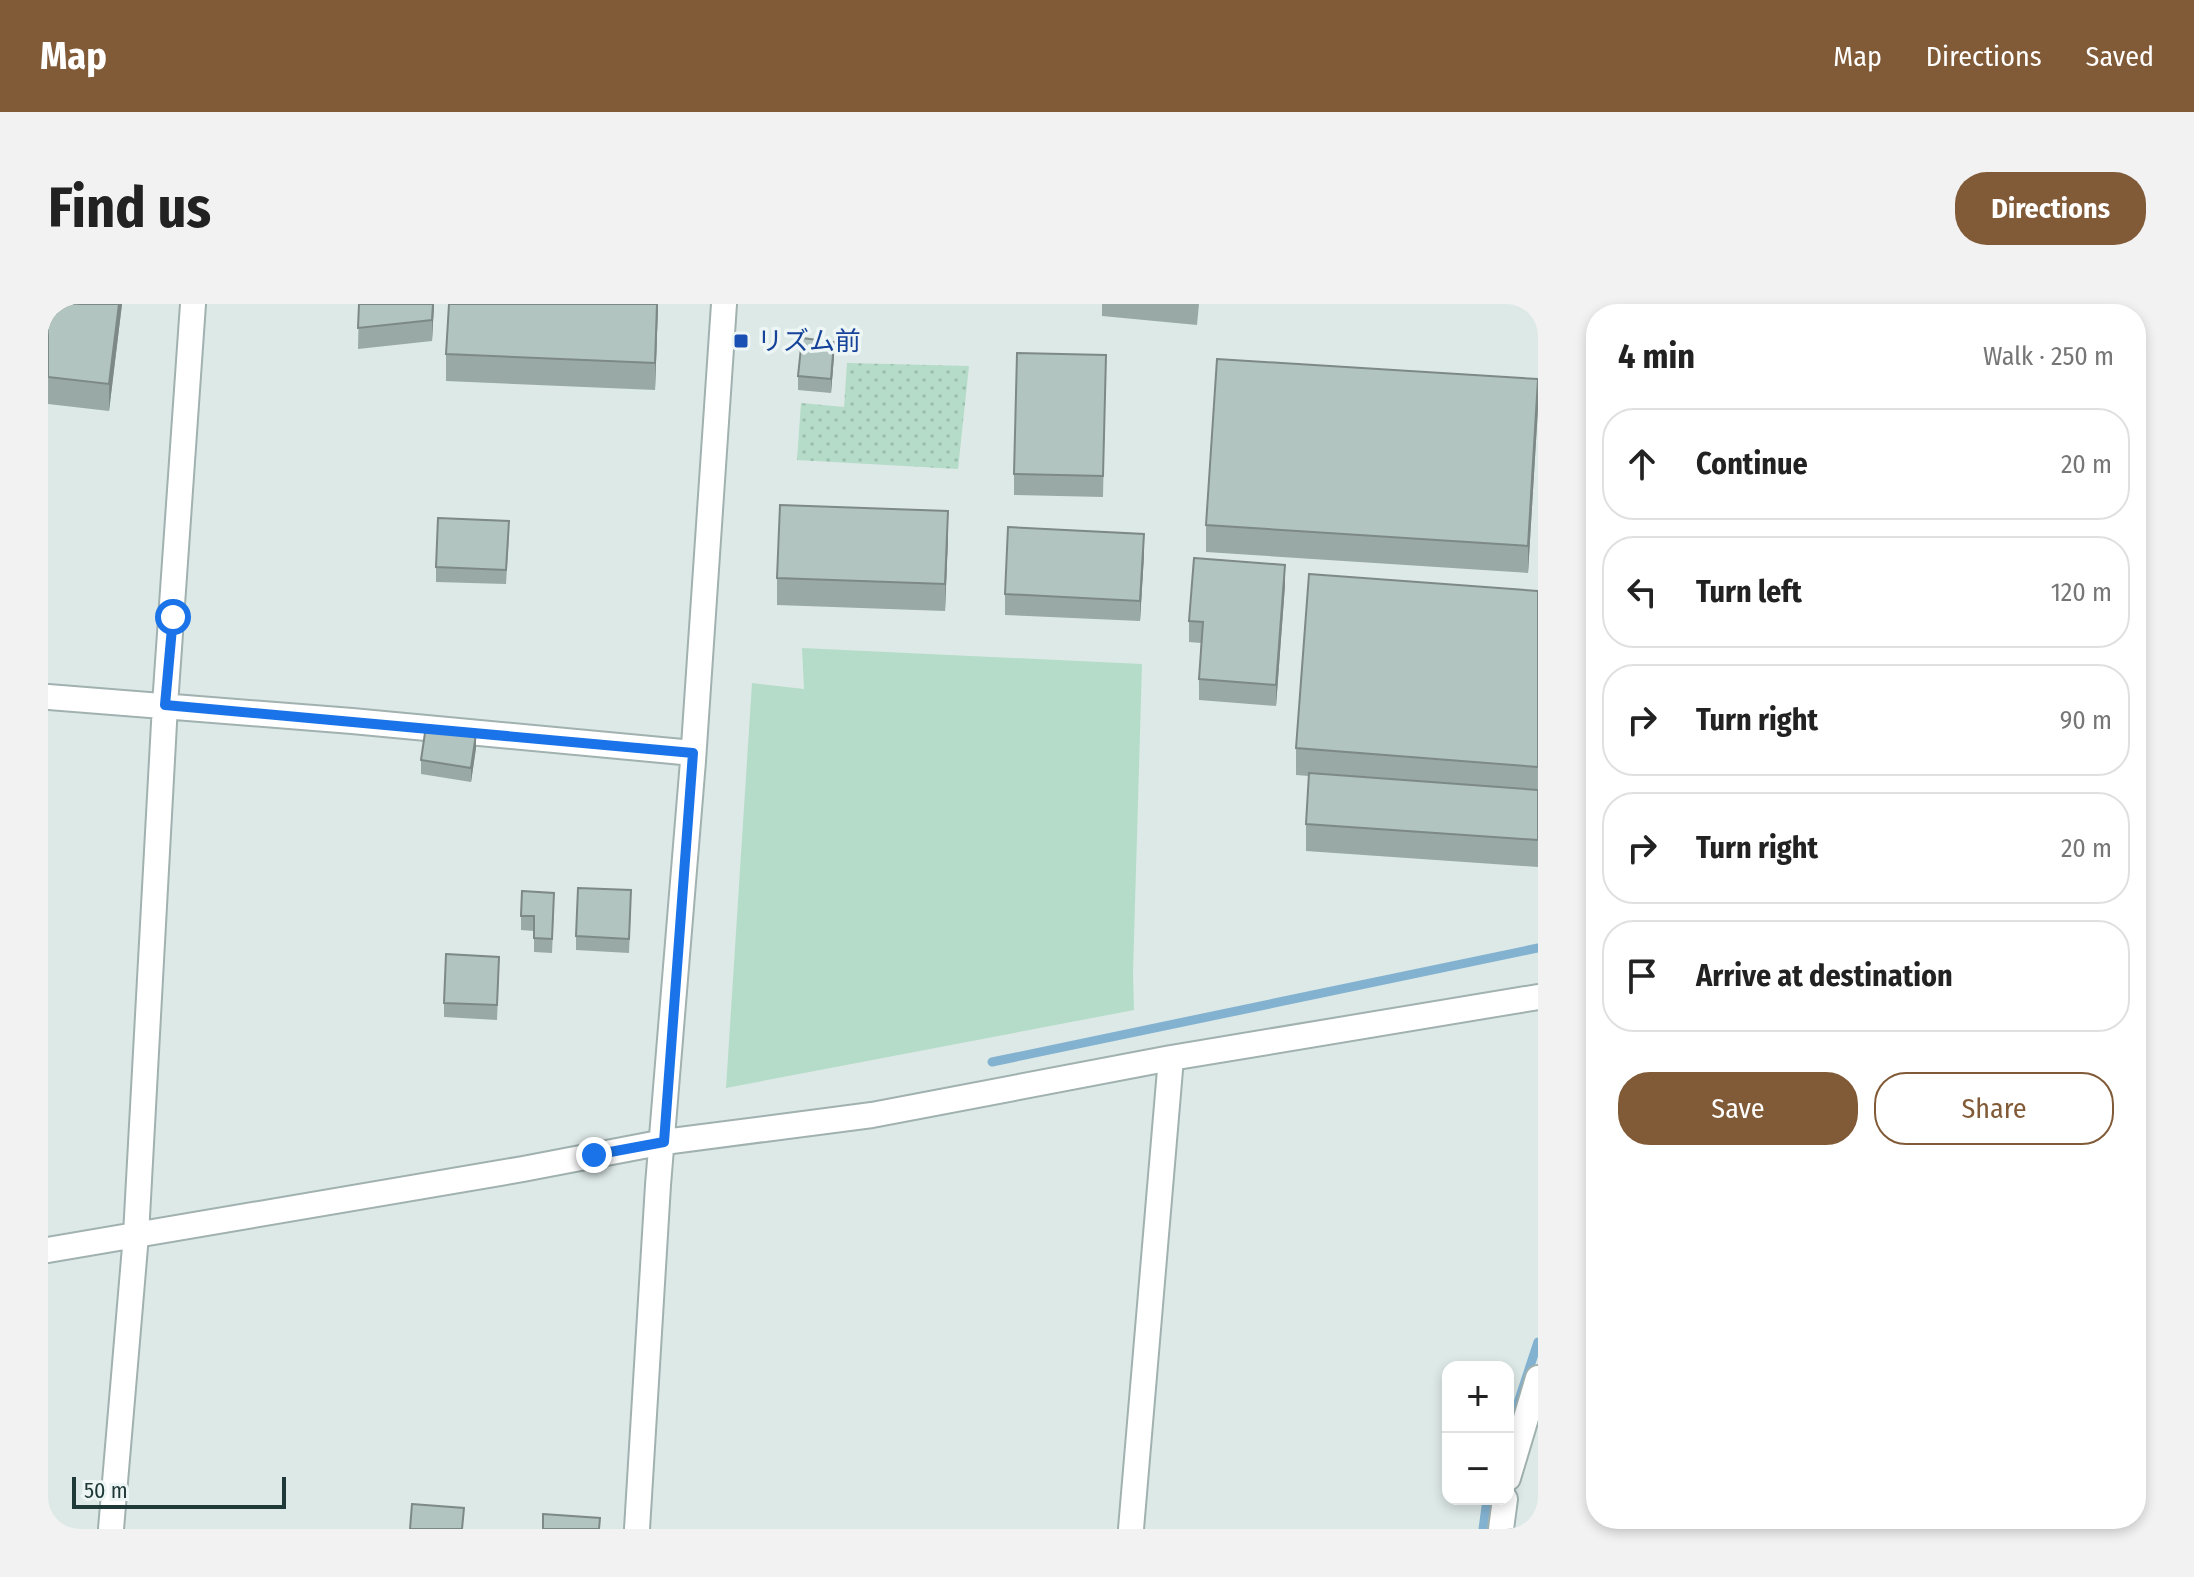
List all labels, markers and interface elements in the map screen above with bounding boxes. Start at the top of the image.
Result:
text: Map [40,33,107,79]
text: Map [1833,40,1882,73]
text: Directions [1926,40,2042,73]
text: Saved [2086,40,2154,73]
button: Directions [1955,172,2146,245]
text: Find us [48,175,211,242]
place label: リズム前 [757,326,861,357]
marker: リズム前 [732,332,750,350]
text: 4 min [1618,336,1695,377]
text: Walk · 250 m [1983,341,2114,372]
icon: ahead [1620,442,1664,486]
text: Continue [1696,446,1808,482]
text: 20 m [2061,449,2112,480]
icon: left [1620,570,1664,614]
text: Turn left [1696,574,1802,610]
text: 120 m [2051,577,2112,608]
route start [155,599,191,635]
icon: right [1620,698,1664,742]
text: Turn right [1696,702,1818,738]
text: 90 m [2060,705,2112,736]
icon: right [1620,826,1664,870]
text: Turn right [1696,830,1818,866]
text: 20 m [2061,833,2112,864]
icon: arrive [1620,954,1664,998]
text: Arrive at destination [1696,958,1953,994]
button: Save [1618,1072,1858,1145]
button: Share [1874,1072,2114,1145]
route end [576,1137,612,1173]
map controls [1442,1361,1514,1505]
button: + [1442,1361,1514,1433]
button: − [1442,1433,1514,1505]
scale bar [72,1473,286,1509]
text: 50 m [84,1477,128,1504]

